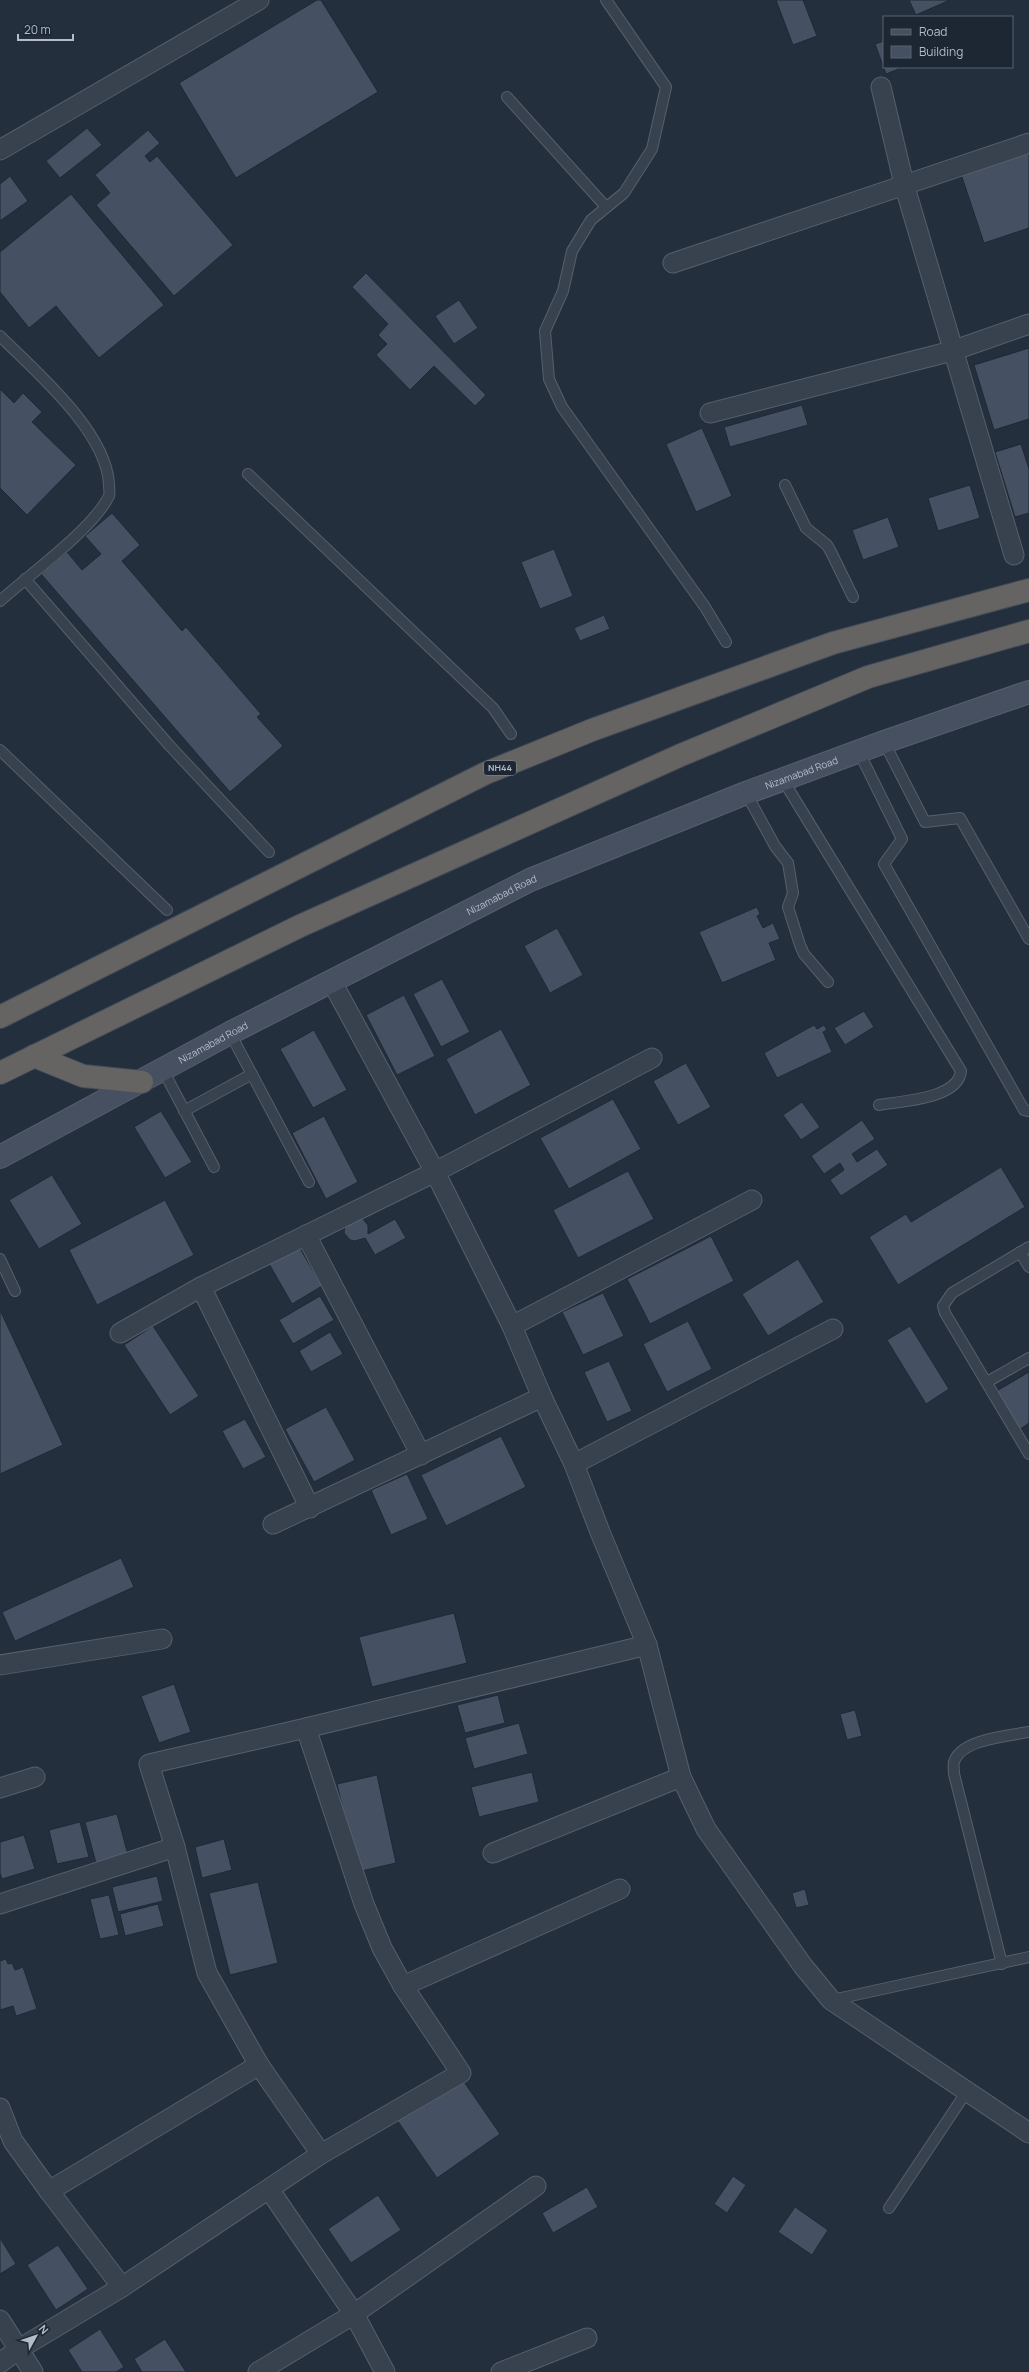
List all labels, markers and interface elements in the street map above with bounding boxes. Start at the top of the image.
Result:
scale bar [18,16,73,42]
legend [883,16,1013,68]
text: 20 m [24,21,51,38]
text: Road [919,23,947,40]
text: Building [919,43,963,60]
street label: Nizamabad Road [763,753,840,792]
road number: NH44 [484,761,516,775]
street label: Nizamabad Road [464,871,539,918]
street label: Nizamabad Road [176,1018,250,1067]
north arrow [16,2316,56,2356]
text: N [36,2321,52,2337]

